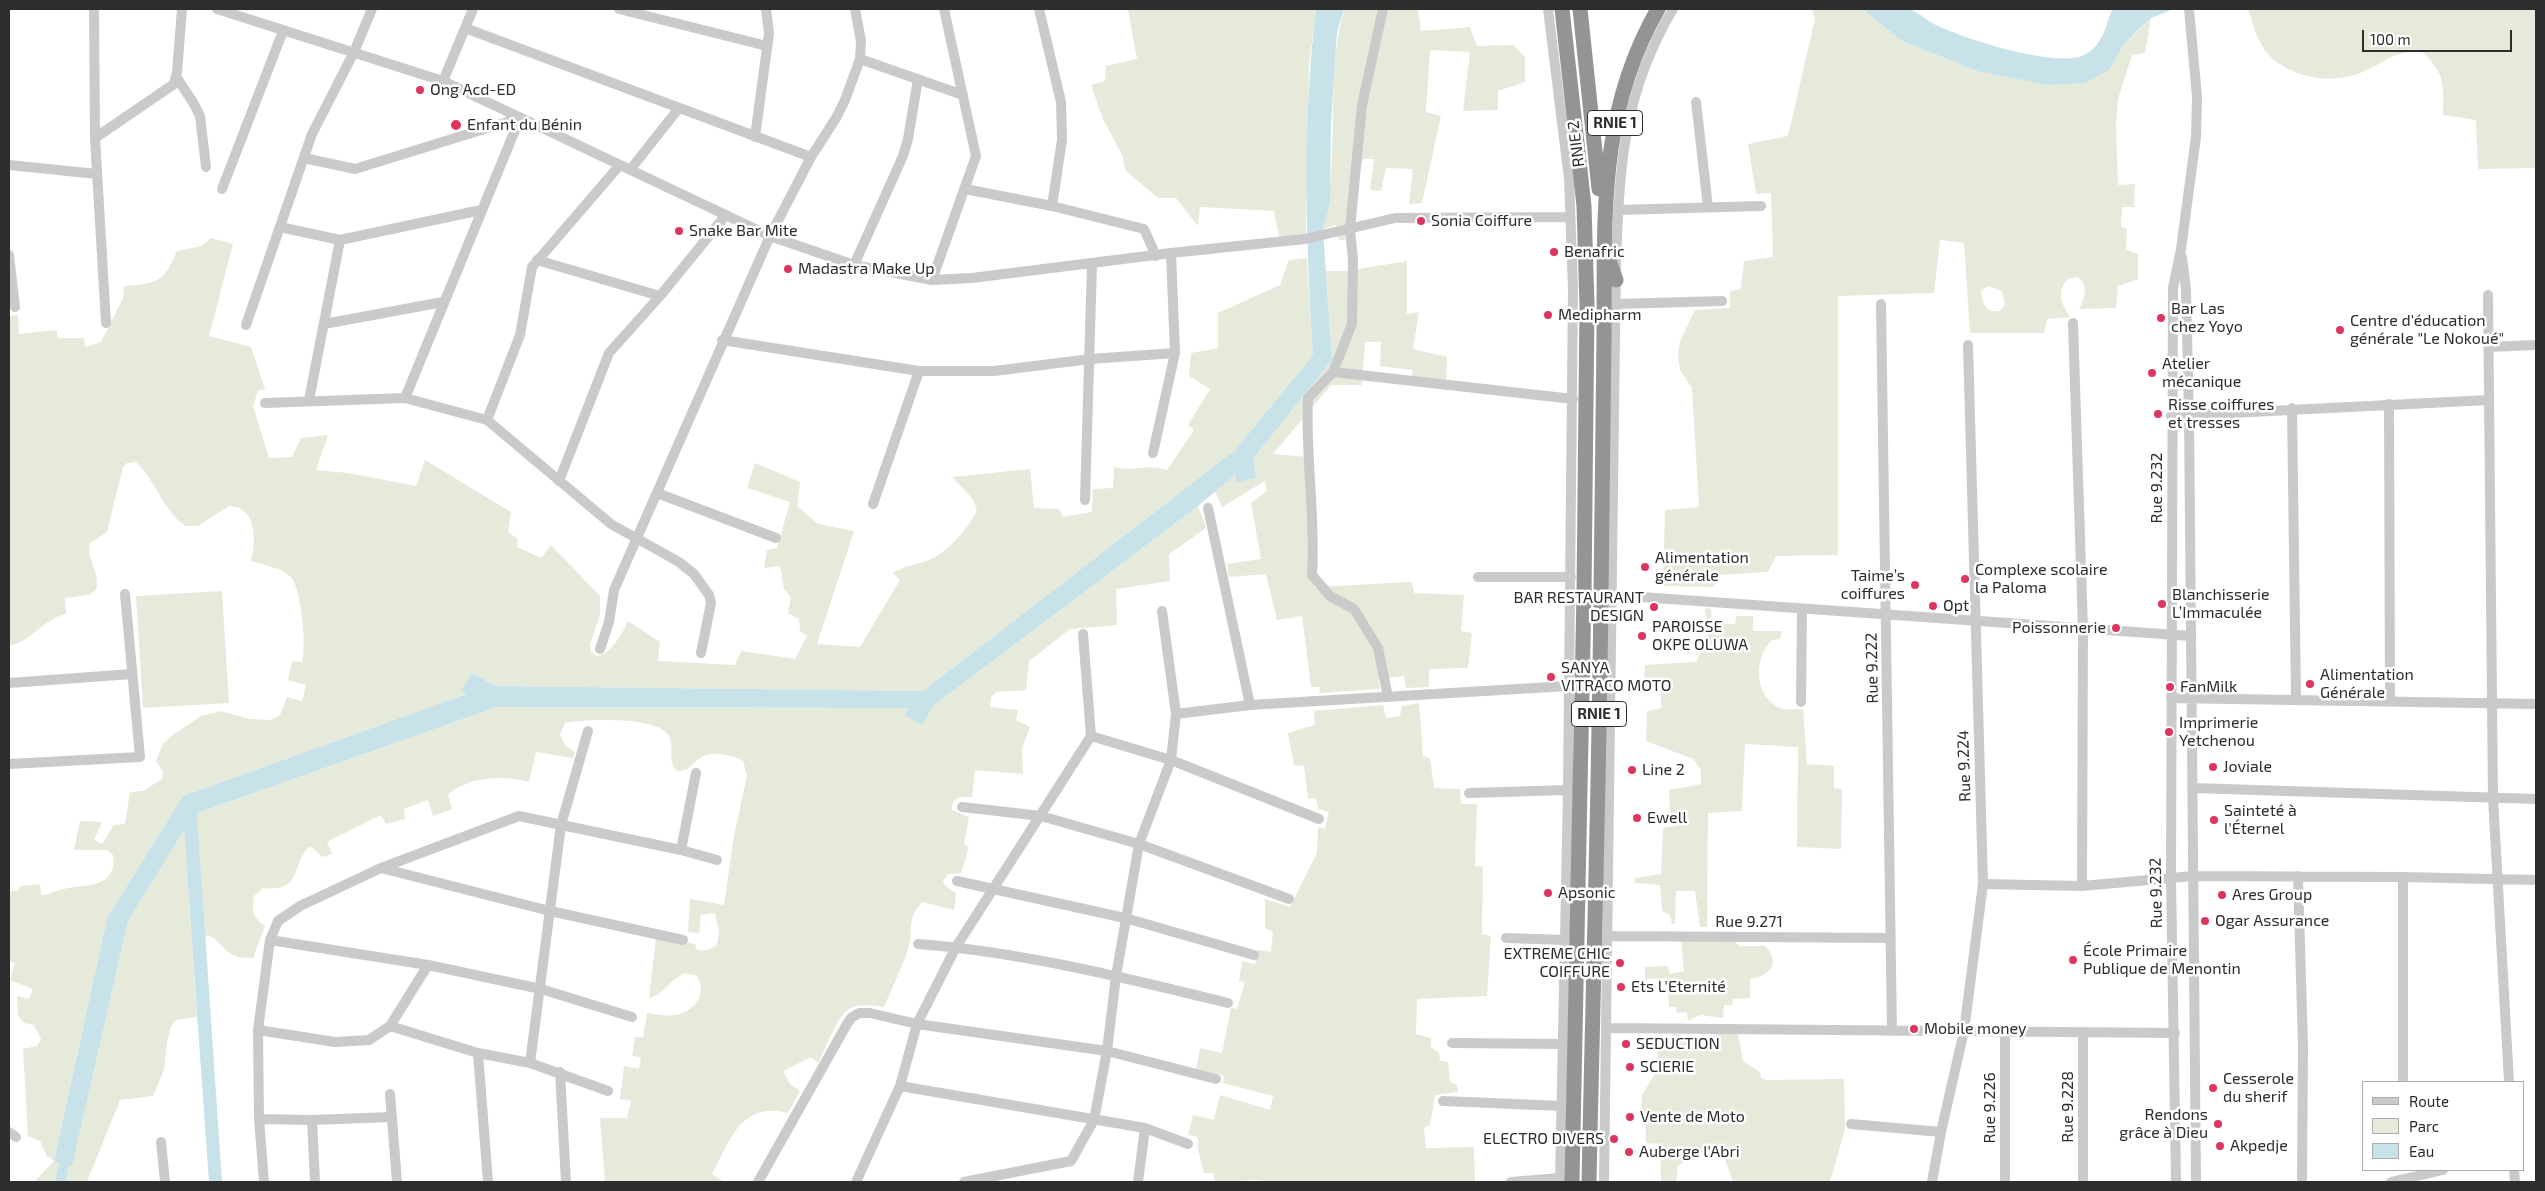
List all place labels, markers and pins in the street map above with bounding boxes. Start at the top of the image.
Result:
place label: Ong Acd-ED [430,80,516,100]
marker: Ong Acd-ED [414,84,426,96]
place label: Enfant du Bénin [467,115,582,135]
marker: Enfant du Bénin [449,118,463,132]
place label: Sonia Coiffure [1431,211,1532,231]
marker: Sonia Coiffure [1415,215,1427,227]
place label: Snake Bar Mite [689,221,797,241]
marker: Snake Bar Mite [673,225,685,237]
place label: Benafric [1564,242,1625,262]
marker: Benafric [1548,246,1560,258]
place label: Madastra Make Up [798,259,935,279]
marker: Madastra Make Up [782,263,794,275]
place label: Bar Las chez Yoyo [2171,299,2243,337]
place label: Medipharm [1558,305,1642,325]
marker: Medipharm [1542,309,1554,321]
place label: Centre d'éducation générale "Le Nokoué" [2350,311,2504,349]
marker: Bar Las chez Yoyo [2155,312,2167,324]
marker: Centre d'éducation générale "Le Nokoué" [2334,324,2346,336]
place label: Atelier mécanique [2162,354,2241,392]
marker: Atelier mécanique [2146,367,2158,379]
place label: Risse coiffures et tresses [2168,395,2274,433]
marker: Risse coiffures et tresses [2152,408,2164,420]
place label: Alimentation générale [1655,548,1749,586]
place label: Complexe scolaire la Paloma [1975,560,2107,598]
marker: Alimentation générale [1639,561,1651,573]
place label: Taime’s coiffures [1841,566,1905,604]
marker: Complexe scolaire la Paloma [1959,573,1971,585]
marker: Taime’s coiffures [1909,579,1921,591]
place label: Blanchisserie L’Immaculée [2172,585,2270,623]
place label: BAR RESTAURANT DESIGN [1514,588,1644,626]
place label: Opt [1943,596,1969,616]
marker: Blanchisserie L’Immaculée [2156,598,2168,610]
marker: Opt [1927,600,1939,612]
marker: BAR RESTAURANT DESIGN [1648,601,1660,613]
place label: PAROISSE OKPE OLUWA [1652,617,1748,655]
place label: Poissonnerie [2012,618,2106,638]
marker: Poissonnerie [2110,622,2122,634]
marker: PAROISSE OKPE OLUWA [1636,630,1648,642]
place label: SANYA VITRACO MOTO [1561,658,1671,696]
place label: Alimentation Générale [2320,665,2414,703]
marker: SANYA VITRACO MOTO [1545,671,1557,683]
place label: FanMilk [2180,677,2237,697]
marker: Alimentation Générale [2304,678,2316,690]
marker: FanMilk [2164,681,2176,693]
place label: Imprimerie Yetchenou [2179,713,2258,751]
marker: Imprimerie Yetchenou [2163,726,2175,738]
place label: Joviale [2223,757,2272,777]
place label: Line 2 [1642,760,1685,780]
marker: Joviale [2207,761,2219,773]
marker: Line 2 [1626,764,1638,776]
place label: Sainteté à l'Éternel [2224,801,2297,839]
place label: Ewell [1647,808,1687,828]
marker: Ewell [1631,812,1643,824]
marker: Sainteté à l'Éternel [2208,814,2220,826]
place label: Apsonic [1558,883,1616,903]
place label: Ares Group [2232,885,2312,905]
marker: Apsonic [1542,887,1554,899]
marker: Ares Group [2216,889,2228,901]
place label: Ogar Assurance [2215,911,2329,931]
marker: Ogar Assurance [2199,915,2211,927]
place label: École Primaire Publique de Menontin [2083,941,2241,979]
place label: EXTREME CHIC COIFFURE [1503,944,1610,982]
marker: École Primaire Publique de Menontin [2067,954,2079,966]
marker: EXTREME CHIC COIFFURE [1614,957,1626,969]
place label: Ets L'Eternité [1631,977,1726,997]
marker: Ets L'Eternité [1615,981,1627,993]
place label: Mobile money [1924,1019,2027,1039]
marker: Mobile money [1908,1023,1920,1035]
place label: SEDUCTION [1636,1034,1720,1054]
marker: SEDUCTION [1620,1038,1632,1050]
place label: SCIERIE [1640,1057,1694,1077]
marker: SCIERIE [1624,1061,1636,1073]
place label: Cesserole du sherif [2223,1069,2294,1107]
marker: Cesserole du sherif [2207,1082,2219,1094]
place label: Rendons grâce à Dieu [2119,1105,2208,1143]
place label: Vente de Moto [1640,1107,1745,1127]
marker: Vente de Moto [1624,1111,1636,1123]
marker: Rendons grâce à Dieu [2212,1118,2224,1130]
place label: ELECTRO DIVERS [1483,1129,1604,1149]
marker: ELECTRO DIVERS [1608,1133,1620,1145]
place label: Akpedje [2230,1136,2288,1156]
marker: Akpedje [2214,1140,2226,1152]
place label: Auberge l'Abri [1639,1142,1740,1162]
marker: Auberge l'Abri [1623,1146,1635,1158]

